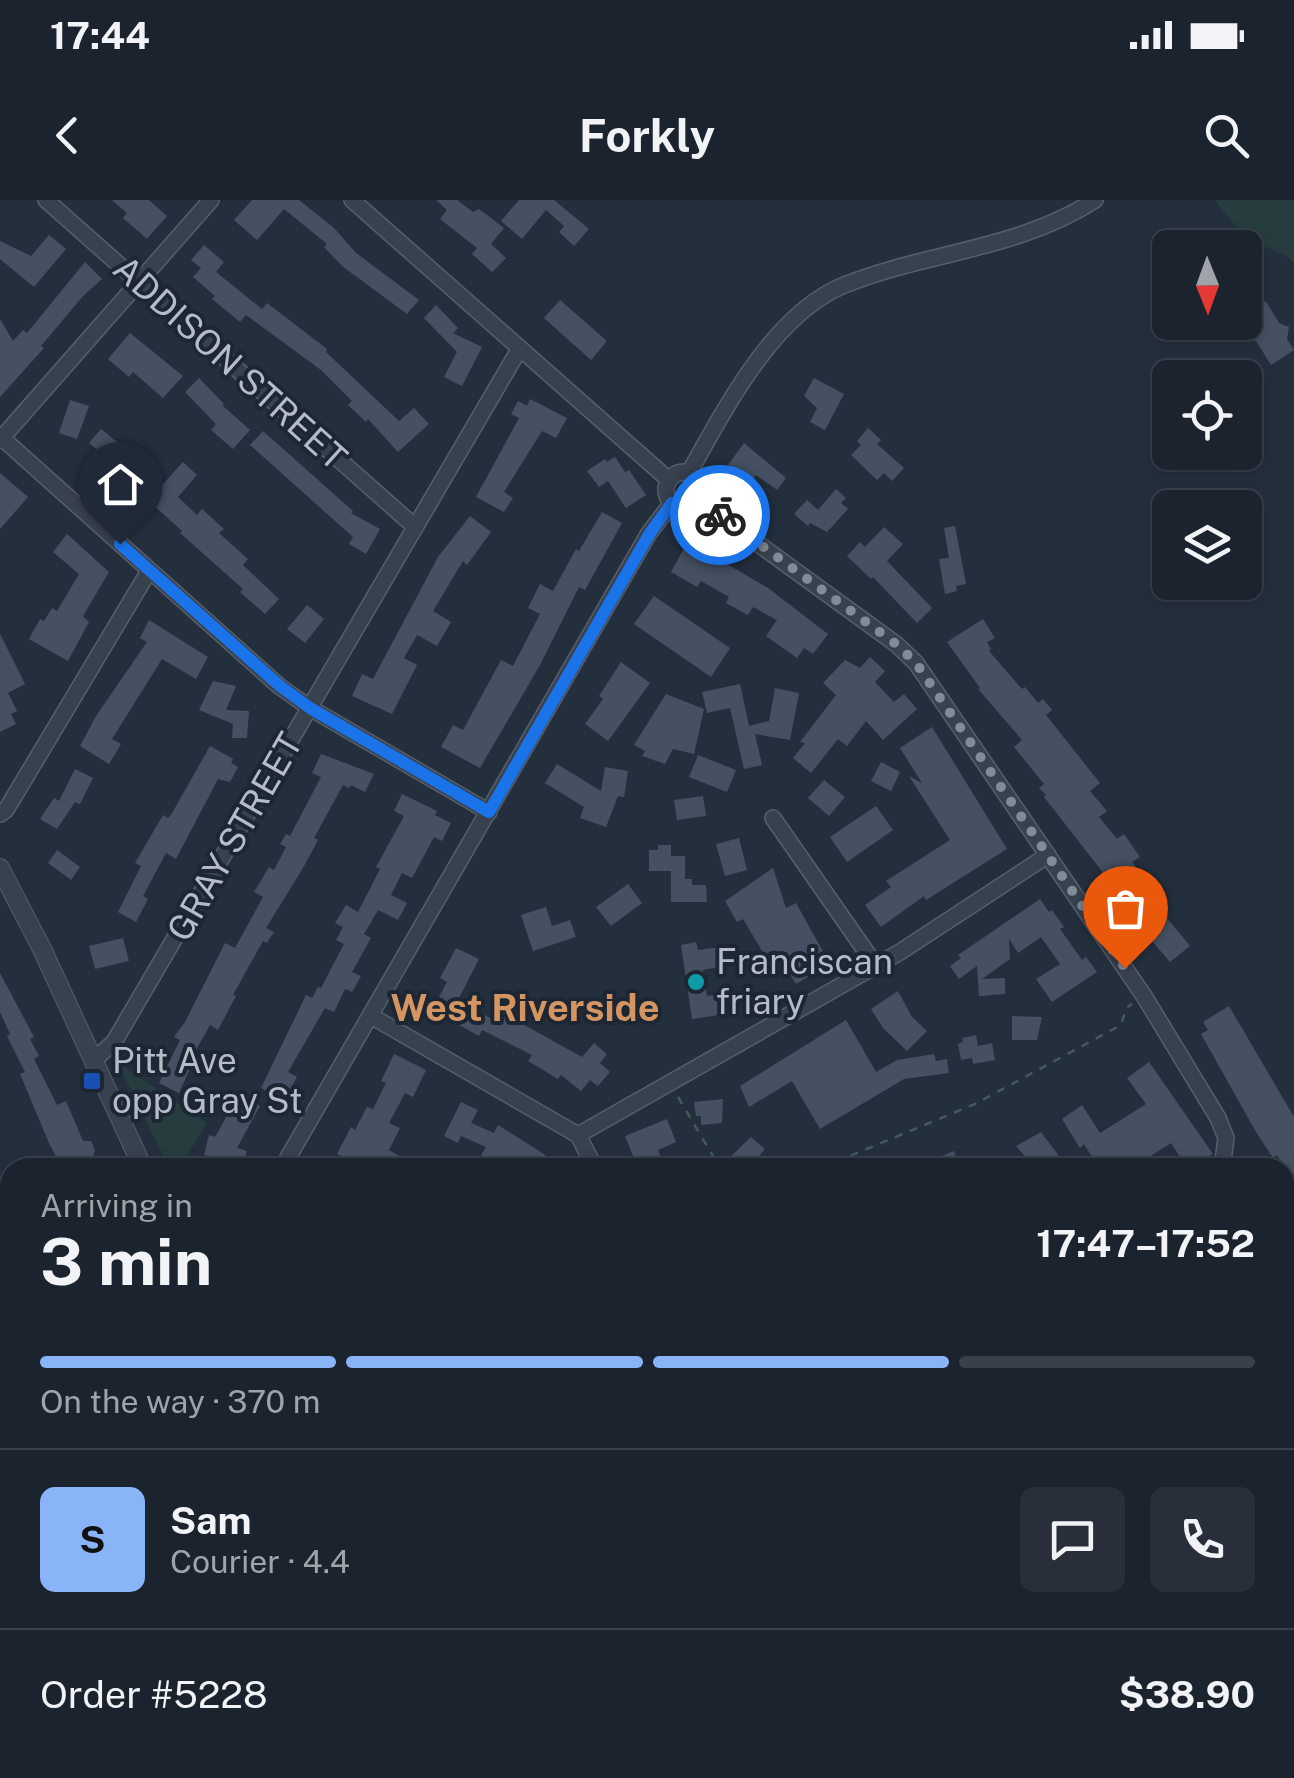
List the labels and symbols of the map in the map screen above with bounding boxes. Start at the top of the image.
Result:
north arrow [1152,230,1262,340]
street label: ADDISON STREET [105,247,355,478]
pin [78,442,163,545]
courier [670,465,770,565]
street label: GRAY STREET [158,725,311,948]
pin [1083,866,1168,969]
place label: Franciscan friary [716,941,893,1022]
marker: Franciscan friary [685,971,707,993]
district label: West Riverside [390,985,660,1030]
place label: Pitt Ave opp Gray St [112,1040,303,1121]
marker: Pitt Ave opp Gray St [81,1070,103,1092]

